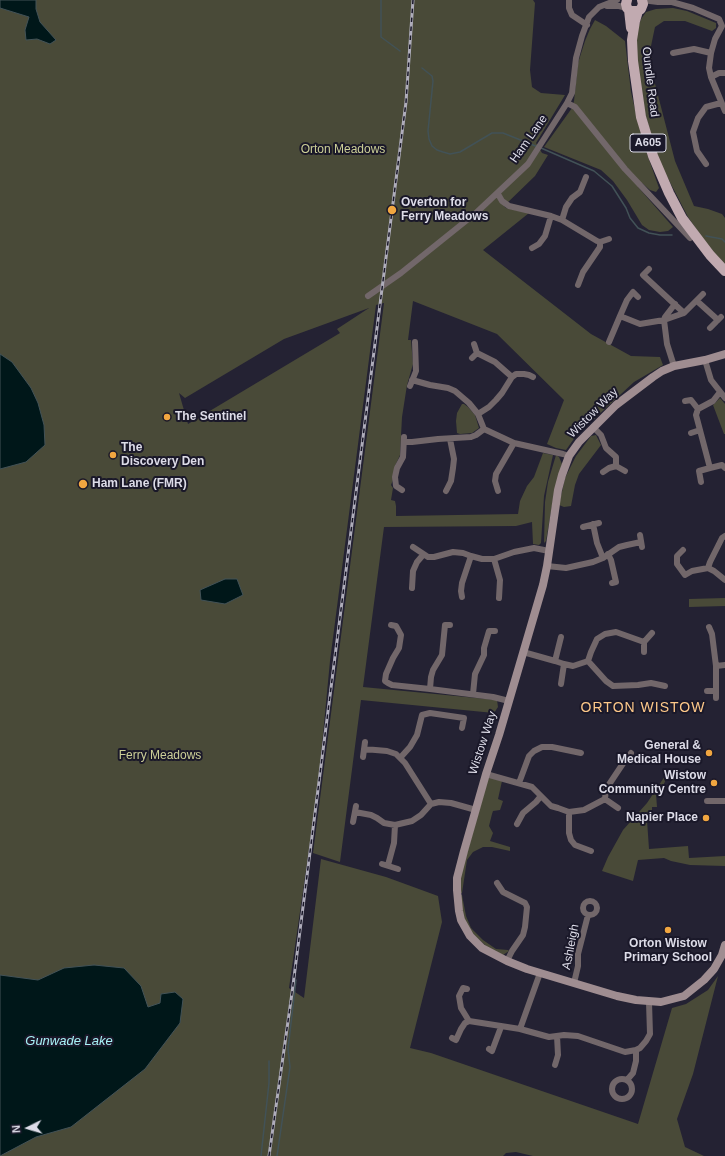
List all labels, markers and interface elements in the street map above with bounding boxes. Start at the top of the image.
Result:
street label: Oundle Road [639,46,661,118]
street label: Ham Lane [507,112,551,166]
road number: A605 [630,134,666,152]
park label: Orton Meadows [301,143,385,157]
place label: Overton for Ferry Meadows [401,196,488,224]
marker: Overton for Ferry Meadows [386,204,398,216]
street label: Wistow Way [565,385,621,441]
place label: The Sentinel [175,410,246,424]
marker: The Sentinel [162,412,172,422]
place label: The Discovery Den [121,441,204,469]
marker: The Discovery Den [108,450,118,460]
place label: Ham Lane (FMR) [92,477,187,491]
marker: Ham Lane (FMR) [77,478,89,490]
district label: ORTON WISTOW [581,700,705,716]
street label: Wistow Way [466,710,500,776]
place label: General & Medical House [617,739,701,767]
marker: General & Medical House [704,748,714,758]
park label: Ferry Meadows [119,749,201,763]
place label: Wistow Community Centre [599,769,706,797]
marker: Wistow Community Centre [709,778,719,788]
place label: Napier Place [626,811,698,825]
marker: Napier Place [701,813,711,823]
street label: Ashleigh [560,923,582,971]
marker: Orton Wistow Primary School [663,925,673,935]
place label: Orton Wistow Primary School [624,937,712,965]
water label: Gunwade Lake [25,1033,113,1049]
north arrow [8,1108,48,1148]
text: N [10,1125,22,1134]

